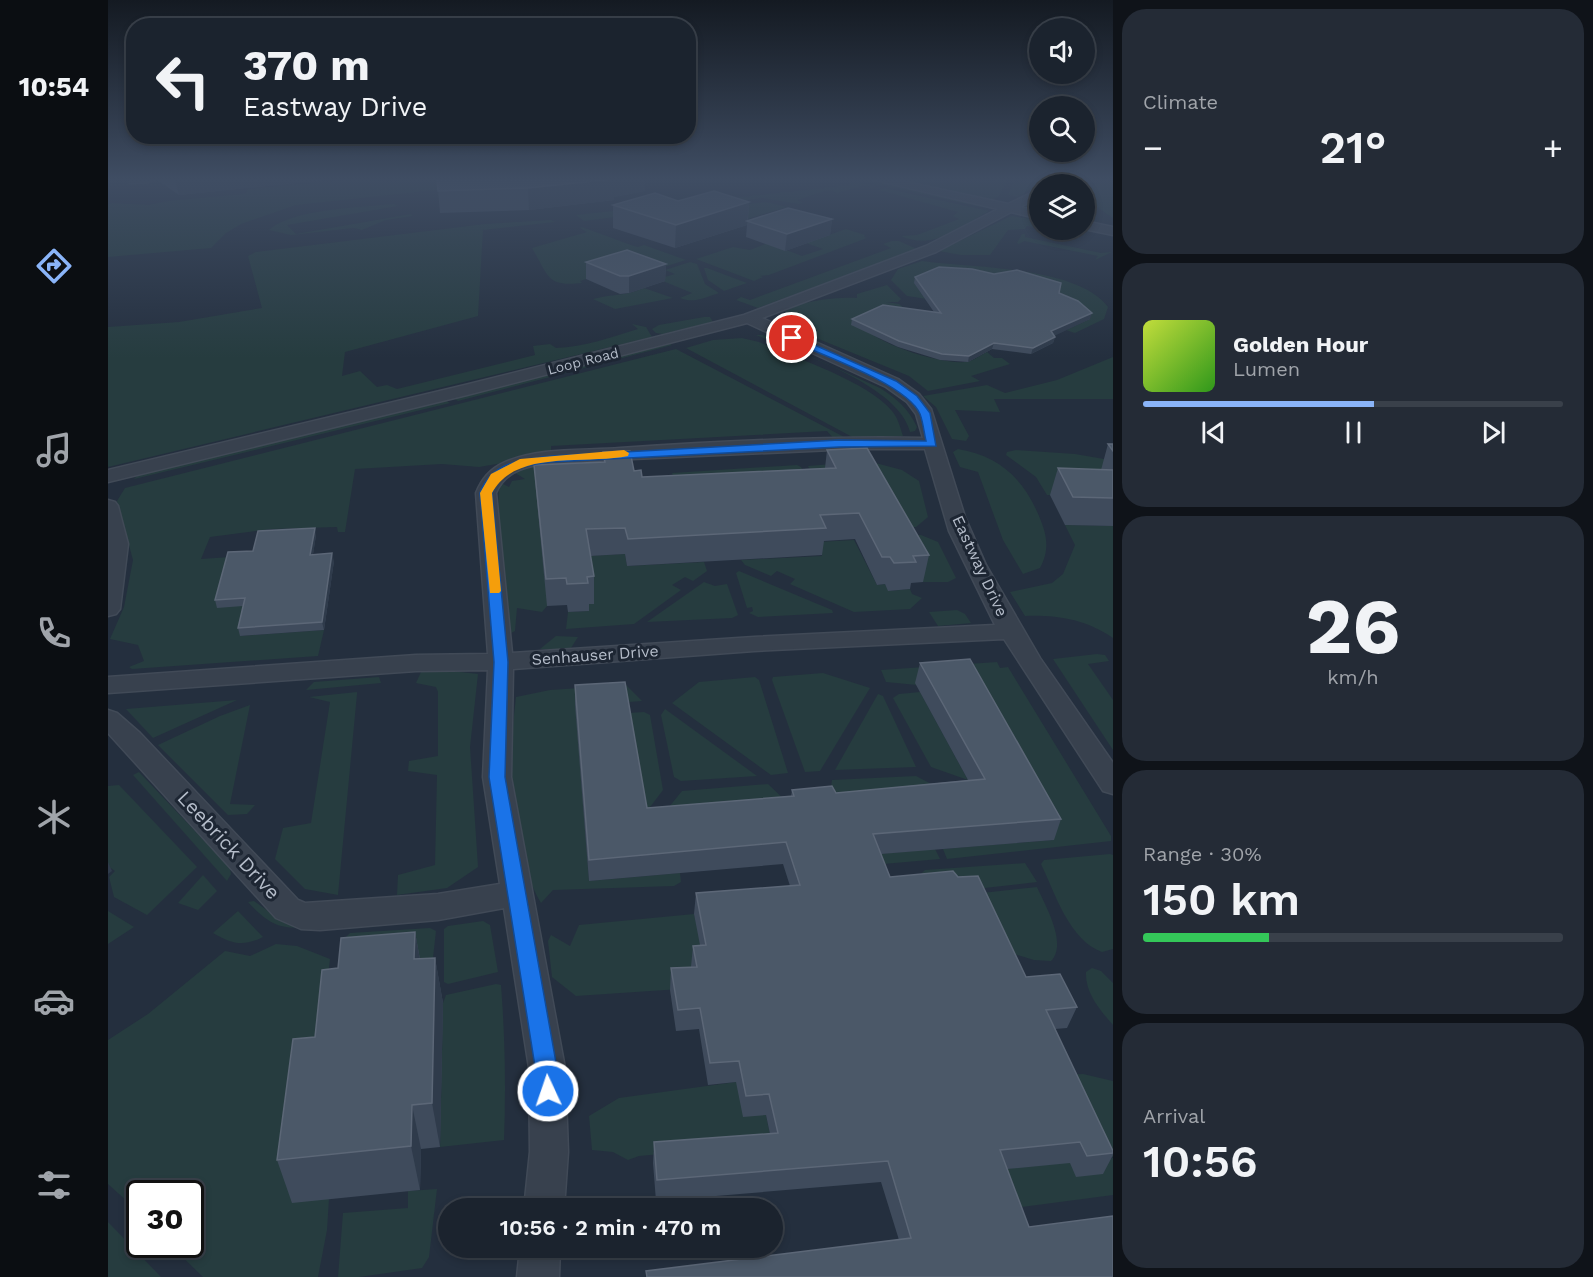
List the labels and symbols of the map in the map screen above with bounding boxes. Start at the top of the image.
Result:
pin [766,312,817,363]
street label: Loop Road [546,344,620,378]
street label: Eastway Drive [948,512,1012,620]
street label: Senhauser Drive [531,641,659,669]
street label: Leebrick Drive [173,786,285,904]
position arrow [516,1059,580,1123]
speed limit sign: 30 [126,1180,204,1258]

